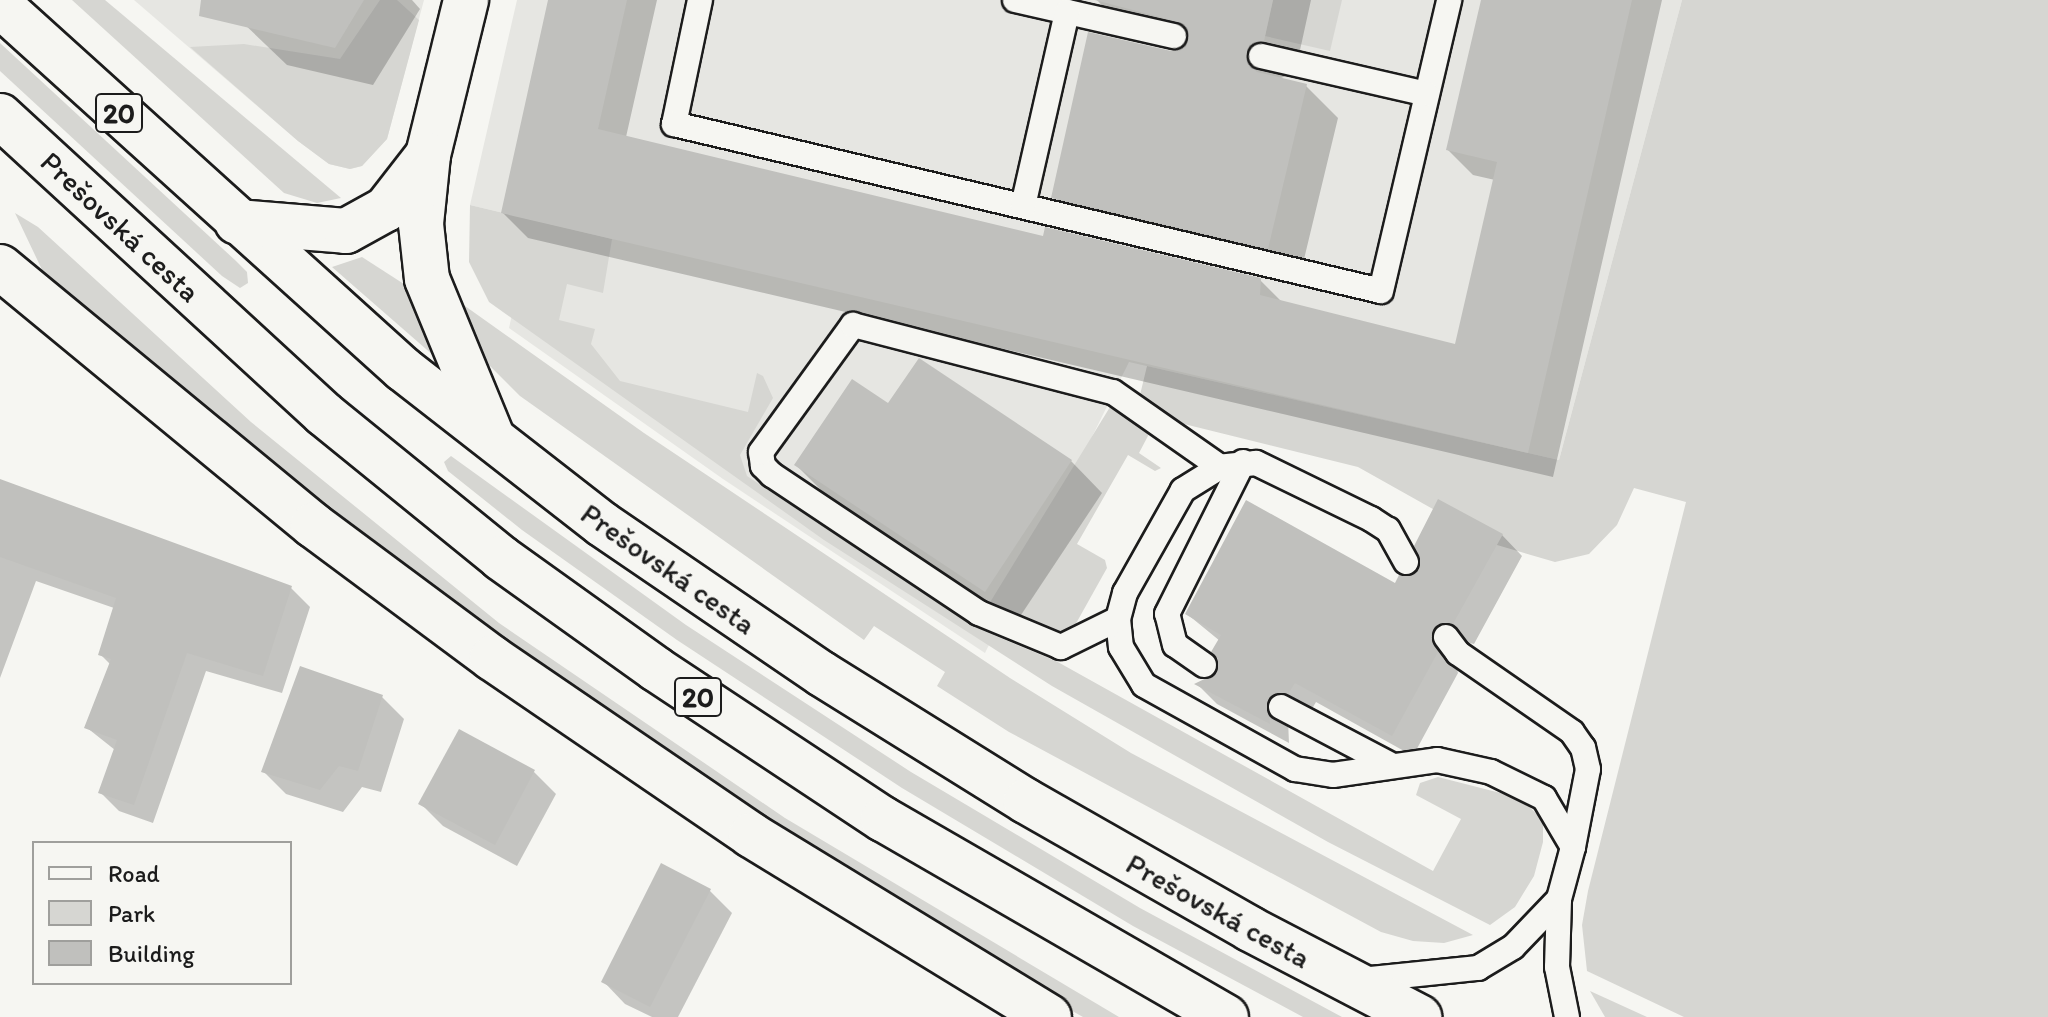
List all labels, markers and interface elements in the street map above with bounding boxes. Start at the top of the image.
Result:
road number: 20 [95,89,143,137]
street label: Prešovská cesta [33,144,207,310]
street label: Prešovská cesta [574,495,762,643]
road number: 20 [674,673,722,721]
legend [32,841,292,985]
street label: Prešovská cesta [1120,846,1316,976]
text: Road [108,859,160,888]
text: Park [108,899,155,928]
text: Building [108,939,195,968]

